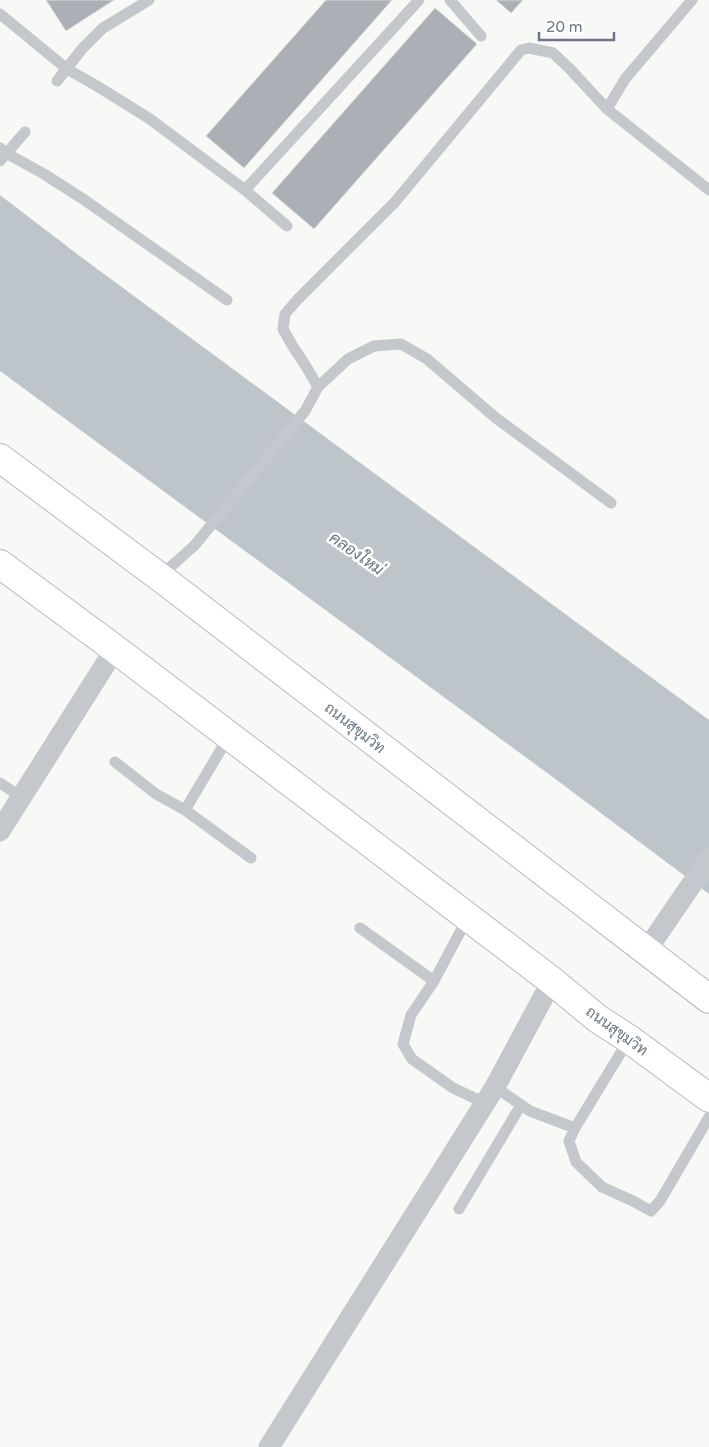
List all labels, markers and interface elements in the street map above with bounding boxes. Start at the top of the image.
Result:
scale bar [539,10,614,42]
text: 20 m [546,18,583,36]
water label: คลองใหม่ [325,526,389,580]
street label: ถนนสุขุมวิท [320,699,389,759]
street label: ถนนสุขุมวิท [581,1003,651,1061]

